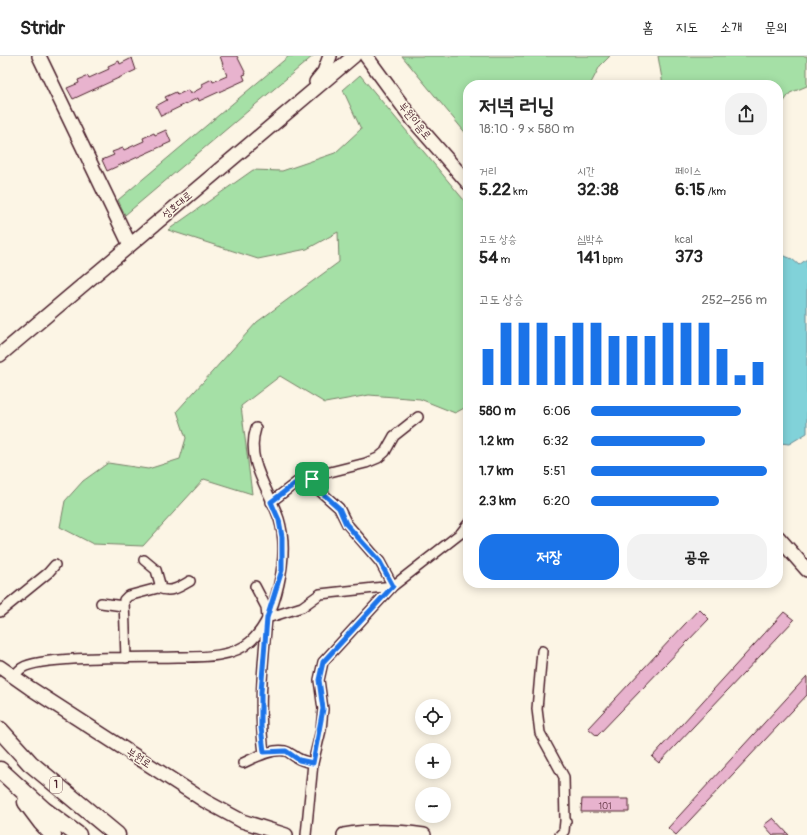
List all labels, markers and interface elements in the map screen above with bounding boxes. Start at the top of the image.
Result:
text: Stridr [20,16,65,40]
text: 홈 [642,19,653,36]
text: 지도 [675,19,698,36]
text: 소개 [720,19,742,36]
text: 문의 [764,19,787,36]
text: 저녁 러닝 [479,92,555,120]
button: share [725,93,767,135]
street label: 부원이음로 [396,100,434,142]
text: 18:10 · 9 × 580 m [479,121,574,137]
text: 거리 [479,165,497,178]
text: 시간 [577,165,595,178]
text: 페이스 [675,165,702,178]
text: 5.22 [479,179,511,200]
text: 32:38 [577,179,619,200]
text: 6:15 [675,179,705,200]
text: km [511,185,528,198]
text: /km [705,185,726,198]
street label: 성호대로 [159,189,195,221]
text: 고도 상승 [479,233,517,246]
text: 심박수 [577,233,604,246]
text: kcal [675,233,693,246]
text: 373 [675,246,703,267]
text: 54 [479,247,498,268]
text: 141 [577,247,600,268]
text: m [498,253,510,266]
text: bpm [600,253,623,266]
text: 고도 상승 [479,292,524,308]
text: 252–256 m [702,292,767,308]
text: 580 m [479,403,516,419]
text: 6:06 [543,403,570,419]
text: 1.2 km [479,433,514,449]
text: 6:32 [543,433,569,449]
pin [295,462,329,496]
text: 1.7 km [479,463,514,479]
text: 5:51 [543,463,566,479]
icon: arrive [301,468,323,490]
text: 2.3 km [479,493,516,509]
text: 6:20 [543,493,570,509]
button: 저장 [479,534,619,580]
button: 공유 [627,534,767,580]
map controls [415,699,451,823]
button: locate [415,699,451,735]
button: + [415,743,451,779]
street label: 부원로 [124,745,154,771]
road number: 1 [50,777,62,793]
button: − [415,787,451,823]
house number: 101 [598,801,612,812]

